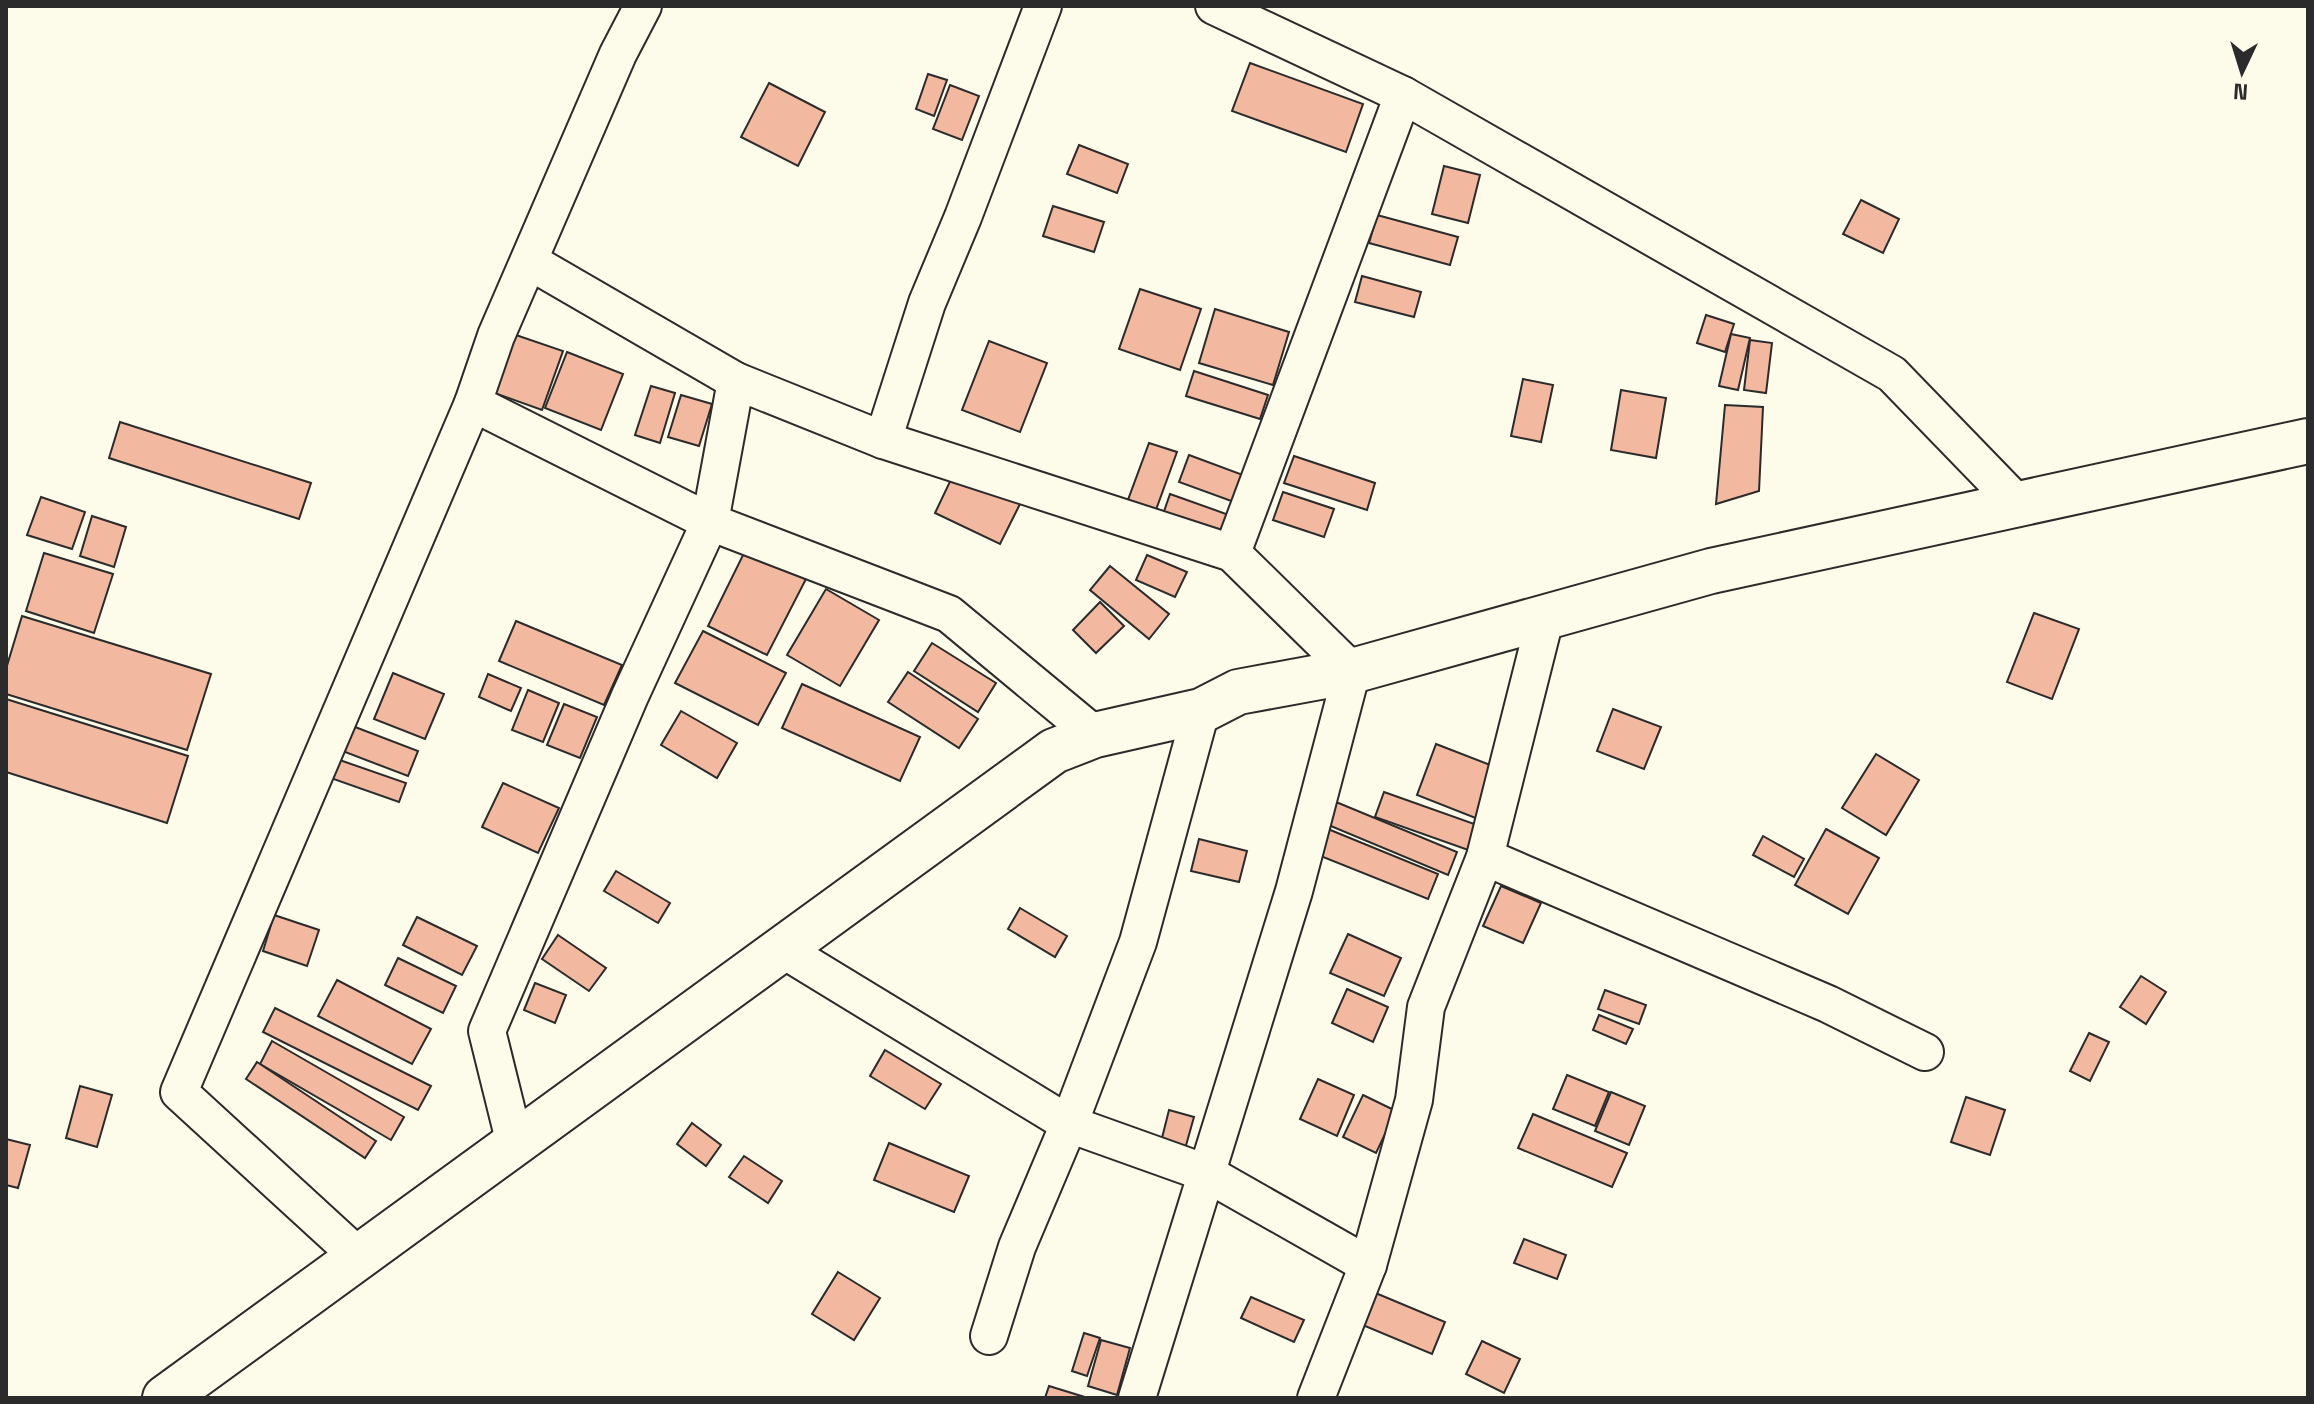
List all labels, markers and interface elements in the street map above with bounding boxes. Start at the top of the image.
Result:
north arrow [2202,32,2282,112]
text: N [2232,77,2249,106]

